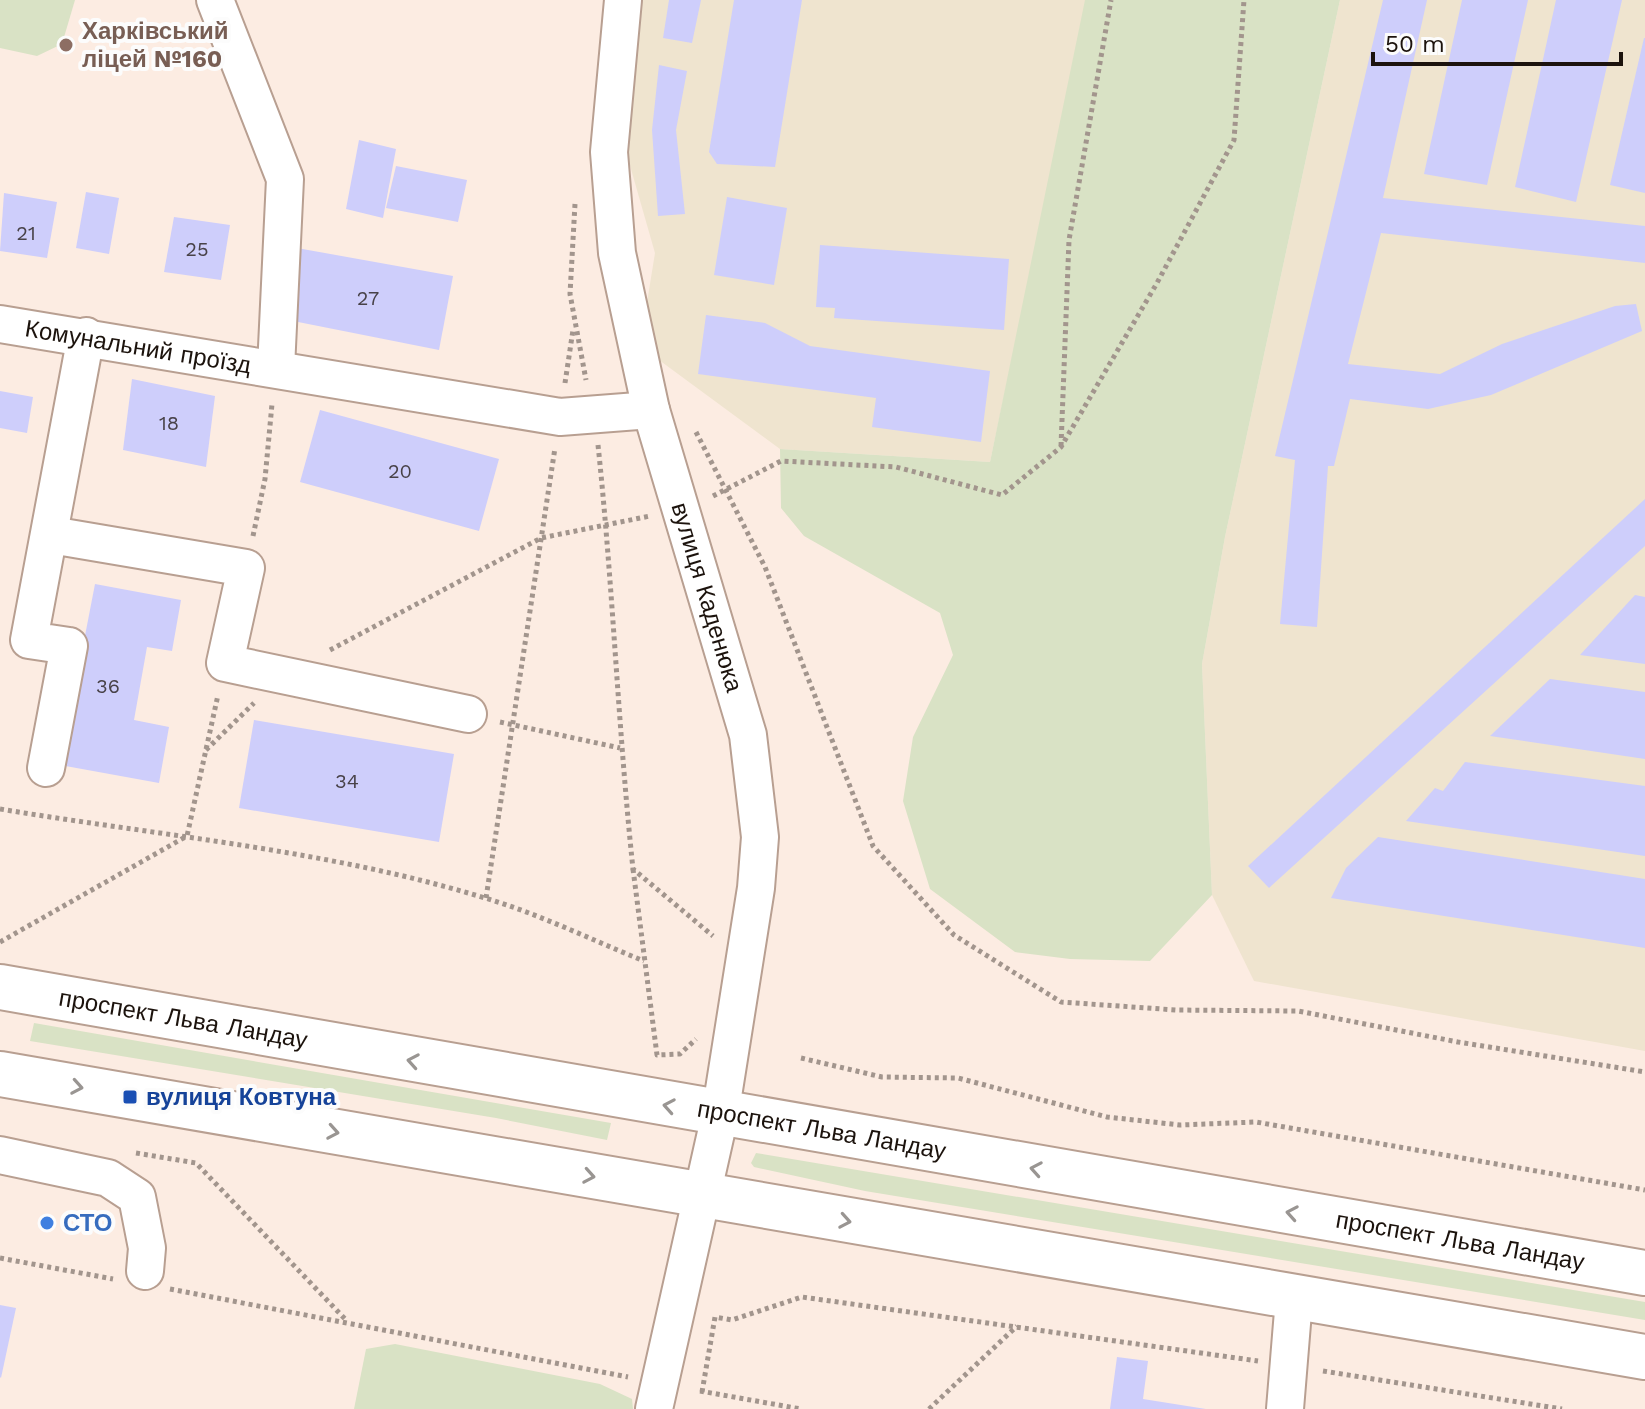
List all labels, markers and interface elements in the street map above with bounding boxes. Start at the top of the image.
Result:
scale bar [1373,16,1621,66]
place label: Харківський ліцей №160 [82,17,228,73]
text: 50 m [1385,30,1445,58]
marker: Харківський ліцей №160 [57,36,75,54]
house number: 21 [16,221,36,245]
house number: 25 [185,237,209,261]
house number: 27 [357,286,379,310]
street label: Комунальний проїзд [23,314,253,379]
house number: 18 [159,411,179,435]
house number: 20 [388,459,412,483]
street label: вулиця Каденюка [665,499,749,696]
house number: 36 [96,674,120,698]
house number: 34 [335,769,359,793]
street label: проспект Льва Ландау [57,984,310,1054]
one-way arrow [406,1053,420,1070]
one-way arrow [70,1078,84,1095]
place label: вулиця Ковтуна [146,1083,337,1111]
marker: вулиця Ковтуна [121,1088,139,1106]
street label: проспект Льва Ландау [695,1094,948,1165]
one-way arrow [662,1098,676,1115]
one-way arrow [326,1122,340,1139]
one-way arrow [1029,1161,1043,1178]
one-way arrow [582,1167,596,1184]
one-way arrow [1285,1205,1299,1222]
street label: проспект Льва Ландау [1334,1205,1587,1276]
place label: СТО [63,1209,112,1237]
one-way arrow [838,1212,852,1229]
marker: СТО [38,1214,56,1232]

